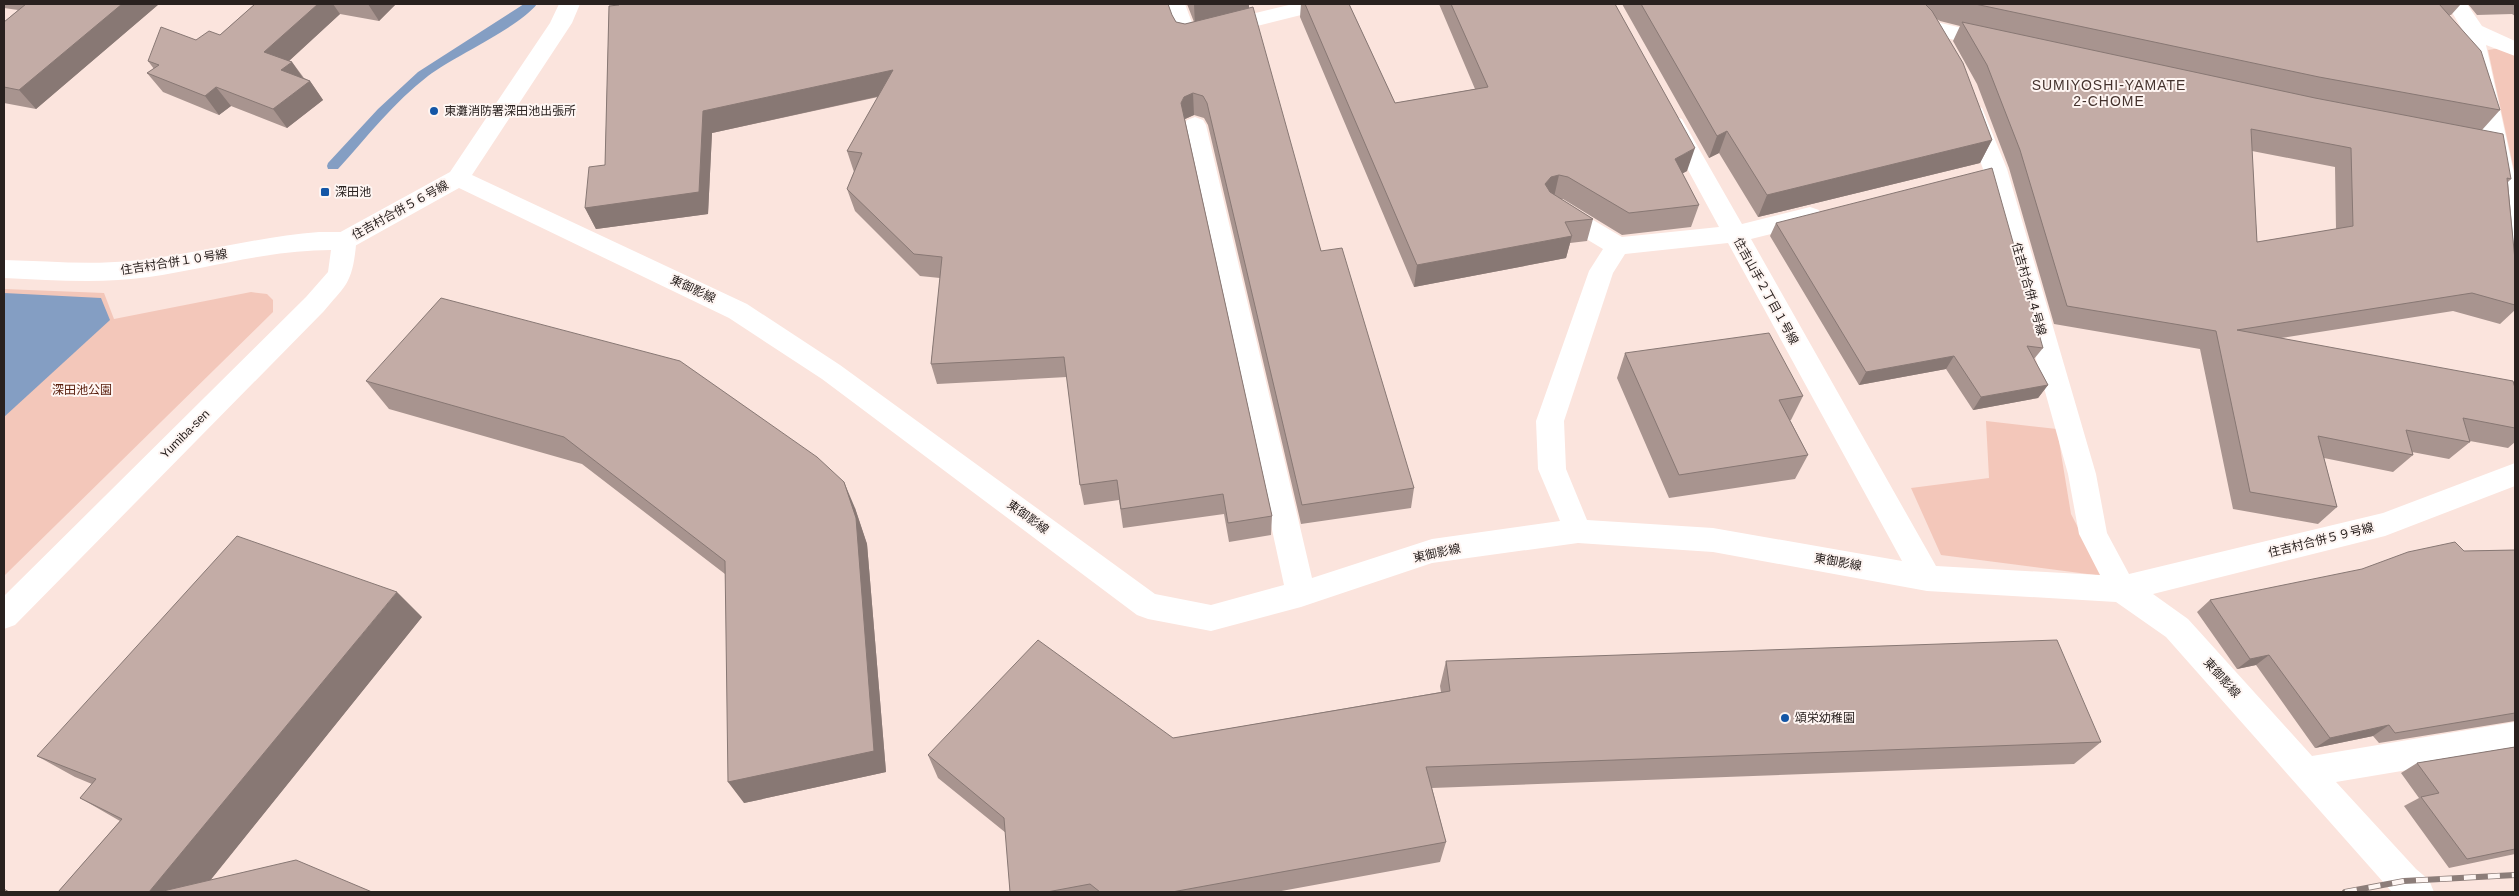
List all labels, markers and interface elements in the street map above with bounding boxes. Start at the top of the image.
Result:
district label: SUMIYOSHI-YAMATE 2-CHOME [2032,77,2186,109]
place label: 東灘消防署深田池出張所 [444,104,576,118]
marker: 東灘消防署深田池出張所 [428,105,440,117]
street label: 住吉村合併５６号線 [349,178,451,242]
place label: 深田池 [335,185,371,199]
marker: 深田池 [319,186,331,198]
street label: 住吉山手２丁目１号線 [1731,235,1801,347]
street label: 住吉村合併４号線 [2009,241,2049,337]
street label: 住吉村合併１０号線 [120,247,228,277]
street label: 東御影線 [668,273,718,305]
park label: 深田池公園 [52,383,112,397]
street label: Yumiba-sen [158,407,212,461]
street label: 東御影線 [1004,497,1052,537]
street label: 住吉村合併５９号線 [2267,520,2375,560]
street label: 東御影線 [1412,541,1462,565]
street label: 東御影線 [1813,551,1863,573]
street label: 東御影線 [2201,655,2243,701]
place label: 頌栄幼稚園 [1795,711,1855,725]
marker: 頌栄幼稚園 [1779,712,1791,724]

